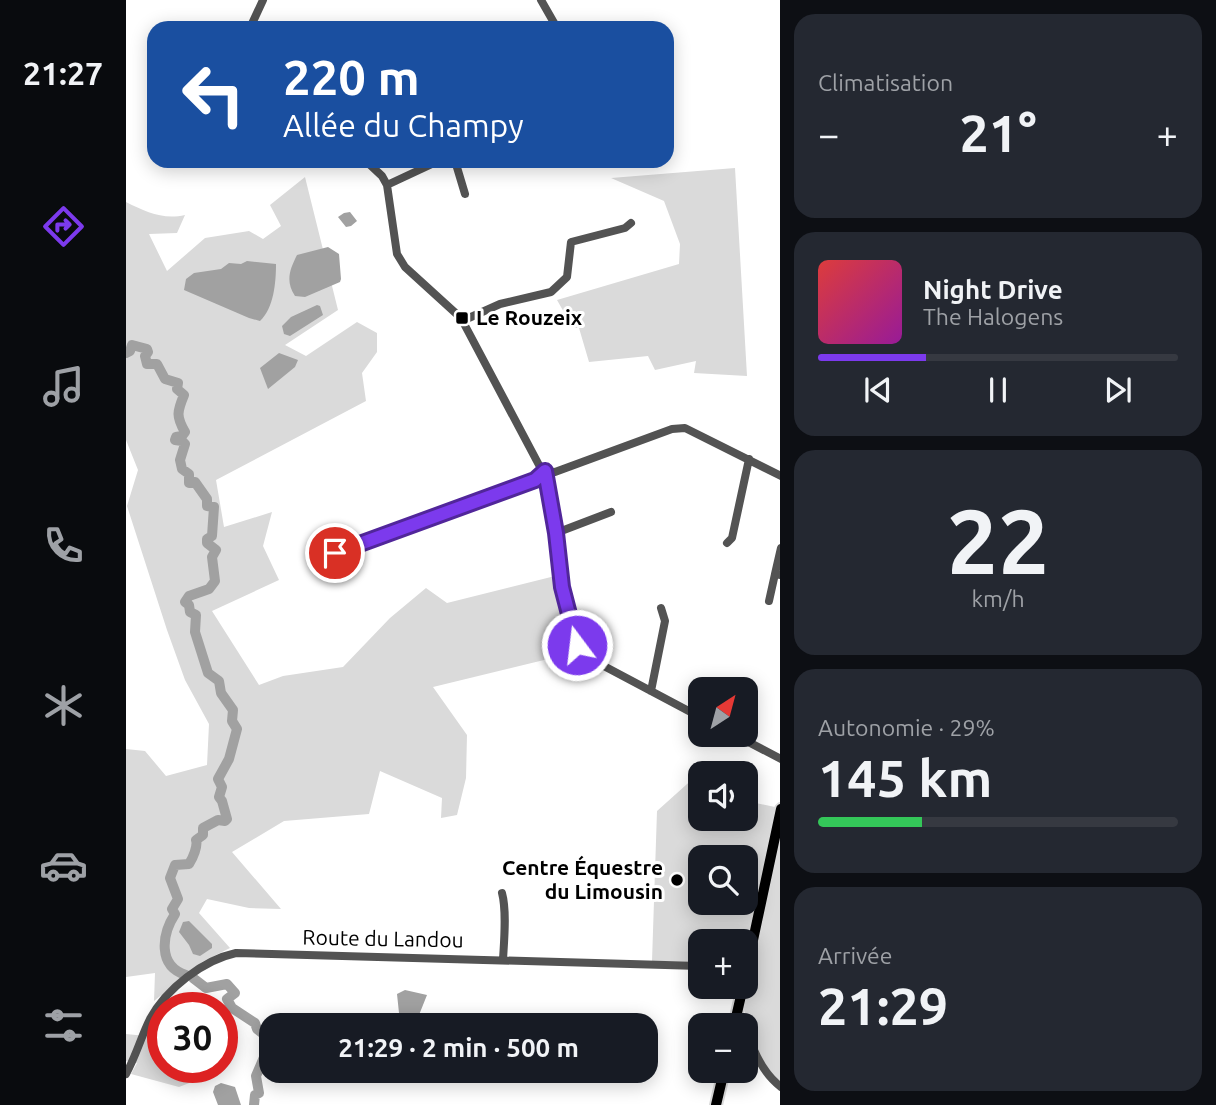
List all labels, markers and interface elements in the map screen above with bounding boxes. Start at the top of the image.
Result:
icon: left [168,49,259,140]
text: 220 m [283,49,420,104]
text: 21:27 [23,55,103,91]
text: Climatisation [818,70,953,95]
text: 21° [959,104,1037,162]
text: Allée du Champy [283,107,524,143]
text: − [818,113,839,155]
text: + [1157,113,1178,155]
icon: directions [39,202,88,251]
text: Night Drive [923,275,1063,304]
text: The Halogens [923,304,1063,329]
place label: Le Rouzeix [476,305,583,329]
marker: Le Rouzeix [454,310,470,326]
icon: music [39,362,88,411]
icon: previous [859,371,897,409]
icon: pause [979,371,1017,409]
icon: next [1099,371,1137,409]
text: 22 [947,489,1049,591]
icon: phone [39,521,88,570]
pin [305,523,365,583]
icon: arrive [316,534,354,572]
text: km/h [971,586,1025,611]
position arrow [540,608,614,682]
north arrow [688,677,758,747]
map controls [688,677,758,1083]
icon: climate [39,681,88,730]
text: Autonomie · 29% [818,715,995,740]
text: 145 km [818,749,992,807]
button: sound [688,761,758,831]
icon: car [39,841,88,890]
button: search [688,845,758,915]
place label: Centre Équestre du Limousin [502,855,663,903]
marker: Centre Équestre du Limousin [669,872,685,888]
street label: Route du Landou [302,925,464,951]
button: + [688,929,758,999]
text: Arrivée [818,943,893,968]
text: 21:29 [818,977,948,1035]
speed limit sign: 30 [147,992,238,1083]
icon: filters [39,1001,88,1050]
button: − [688,1013,758,1083]
text: 21:29 · 2 min · 500 m [338,1033,579,1062]

